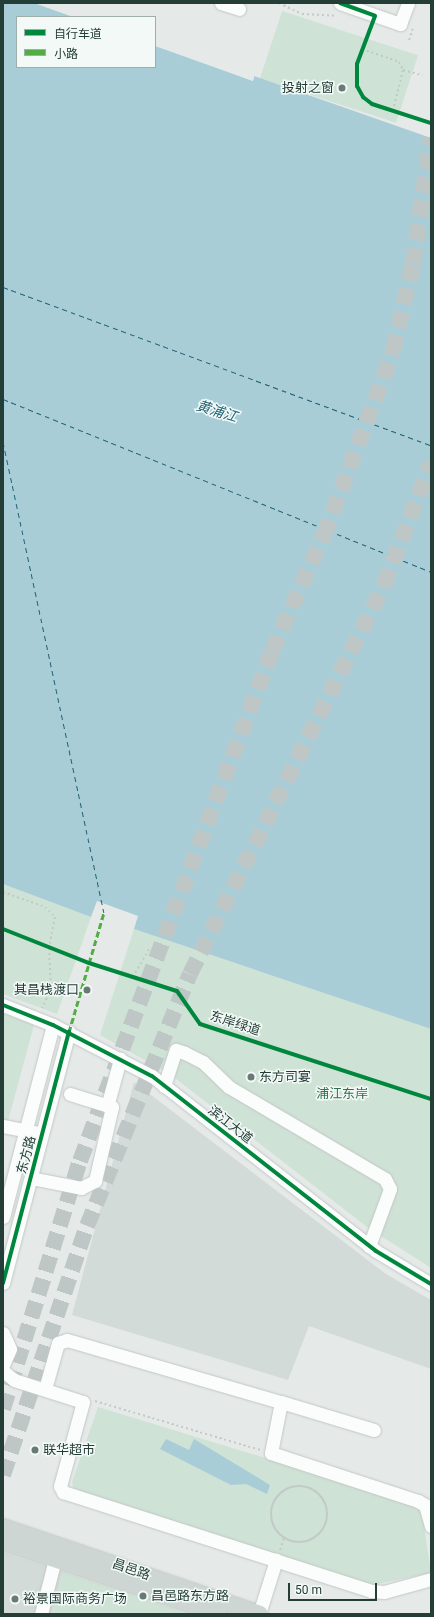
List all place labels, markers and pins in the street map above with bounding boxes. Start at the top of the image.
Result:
place label: 投射之窗 [282,80,334,96]
marker: 投射之窗 [337,83,347,93]
place label: 其昌栈渡口 [14,982,79,998]
marker: 其昌栈渡口 [82,985,92,995]
place label: 东方司宴 [259,1069,311,1085]
marker: 东方司宴 [246,1072,256,1082]
place label: 联华超市 [43,1442,95,1458]
marker: 联华超市 [30,1445,40,1455]
place label: 昌邑路东方路 [151,1588,229,1604]
place label: 裕景国际商务广场 [23,1591,127,1607]
marker: 昌邑路东方路 [138,1591,148,1601]
marker: 裕景国际商务广场 [10,1594,20,1604]

